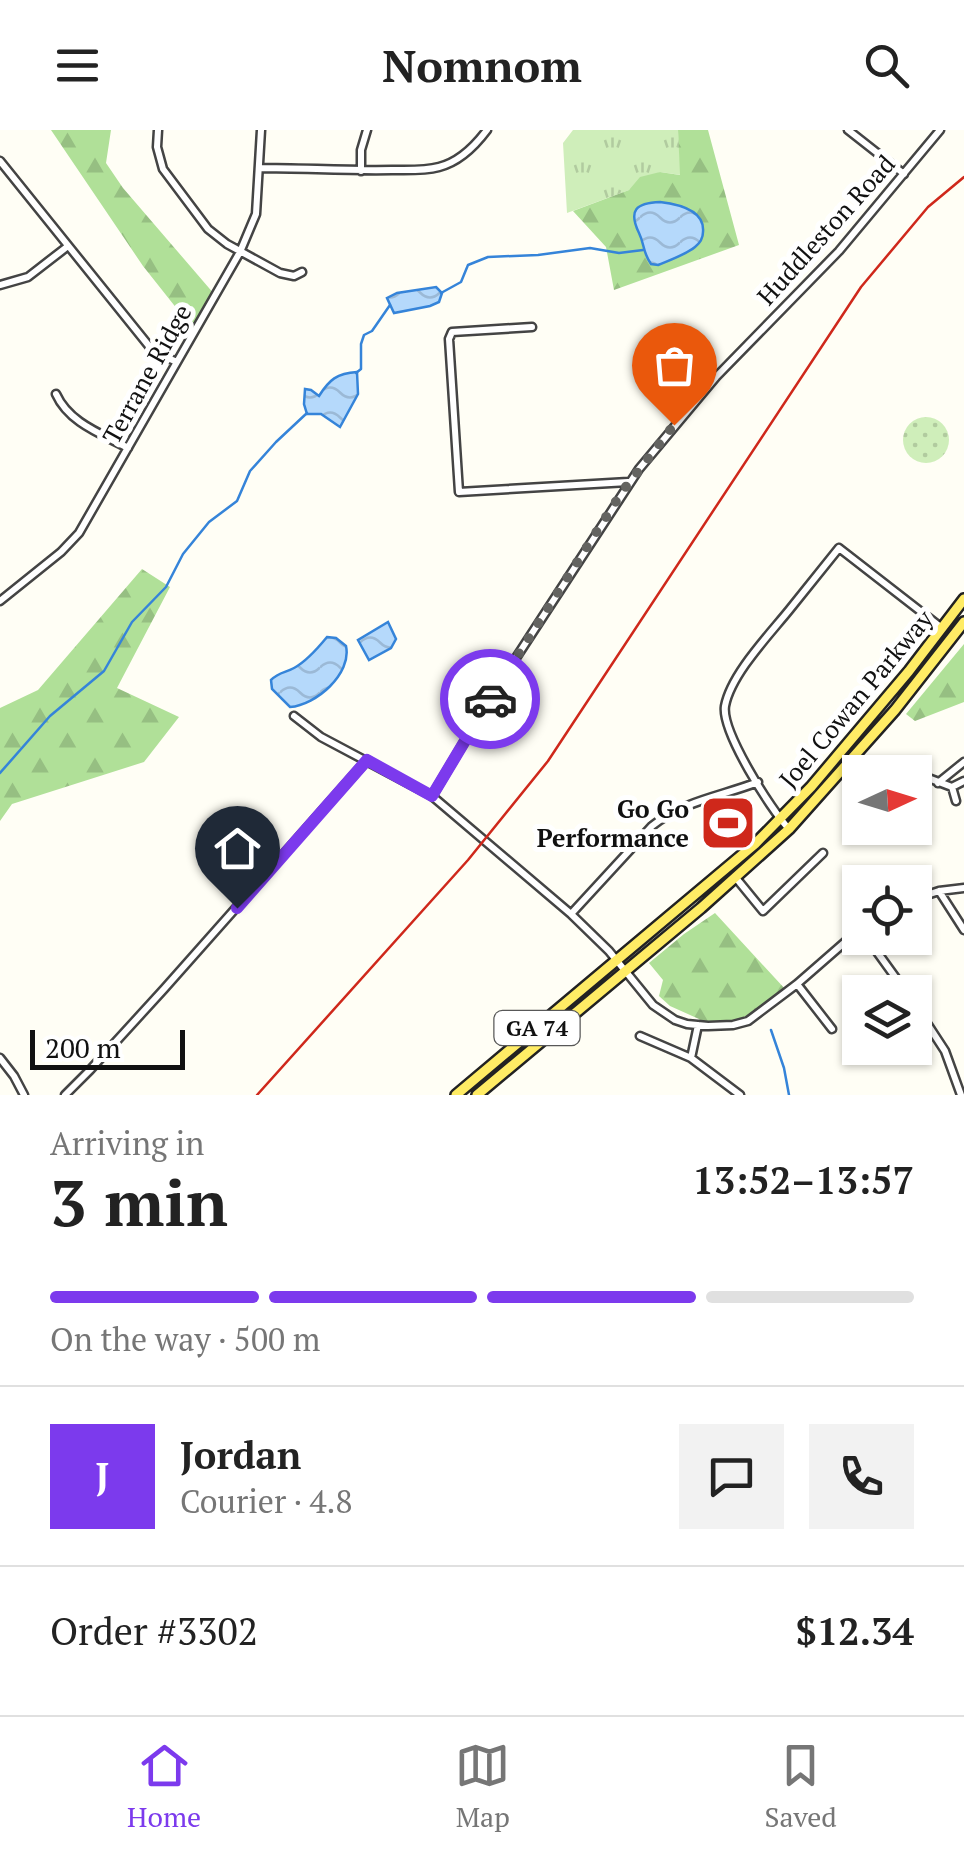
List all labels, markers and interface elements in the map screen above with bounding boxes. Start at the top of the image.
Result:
text: Nomnom [382,35,582,95]
icon: menu [50,38,105,93]
icon: search [859,38,914,93]
street label: Huddleston Road [749,148,902,312]
street label: Terrane Ridge [95,298,199,449]
pin [632,323,717,426]
icon: bag [647,338,702,393]
street label: Joel Cowan Parkway [771,602,940,795]
courier [440,649,540,749]
icon: car [463,672,518,727]
north arrow [842,755,932,845]
map controls [842,755,932,1065]
place label: Go Go Performance [537,792,689,854]
sports icon: Go Go Performance [698,793,758,853]
pin [195,806,280,909]
icon: home [210,821,265,876]
button: locate [842,865,932,955]
button: layers [842,975,932,1065]
road number: GA 74 [494,1011,580,1045]
scale bar [30,1025,185,1070]
text: 200 m [45,1029,121,1066]
text: Arriving in [50,1122,204,1164]
text: 13:52–13:57 [692,1155,914,1205]
text: 3 min [50,1158,228,1245]
text: On the way · 500 m [50,1318,320,1360]
button: chat [679,1424,784,1529]
button: phone [809,1424,914,1529]
text: Jordan [180,1430,301,1480]
text: J [96,1451,109,1501]
text: Courier · 4.8 [180,1480,352,1522]
text: Order #3302 [50,1606,258,1656]
text: $12.34 [795,1606,914,1656]
tab: Home [127,1738,201,1835]
tab: Map [455,1738,510,1835]
tab: Saved [764,1738,837,1835]

